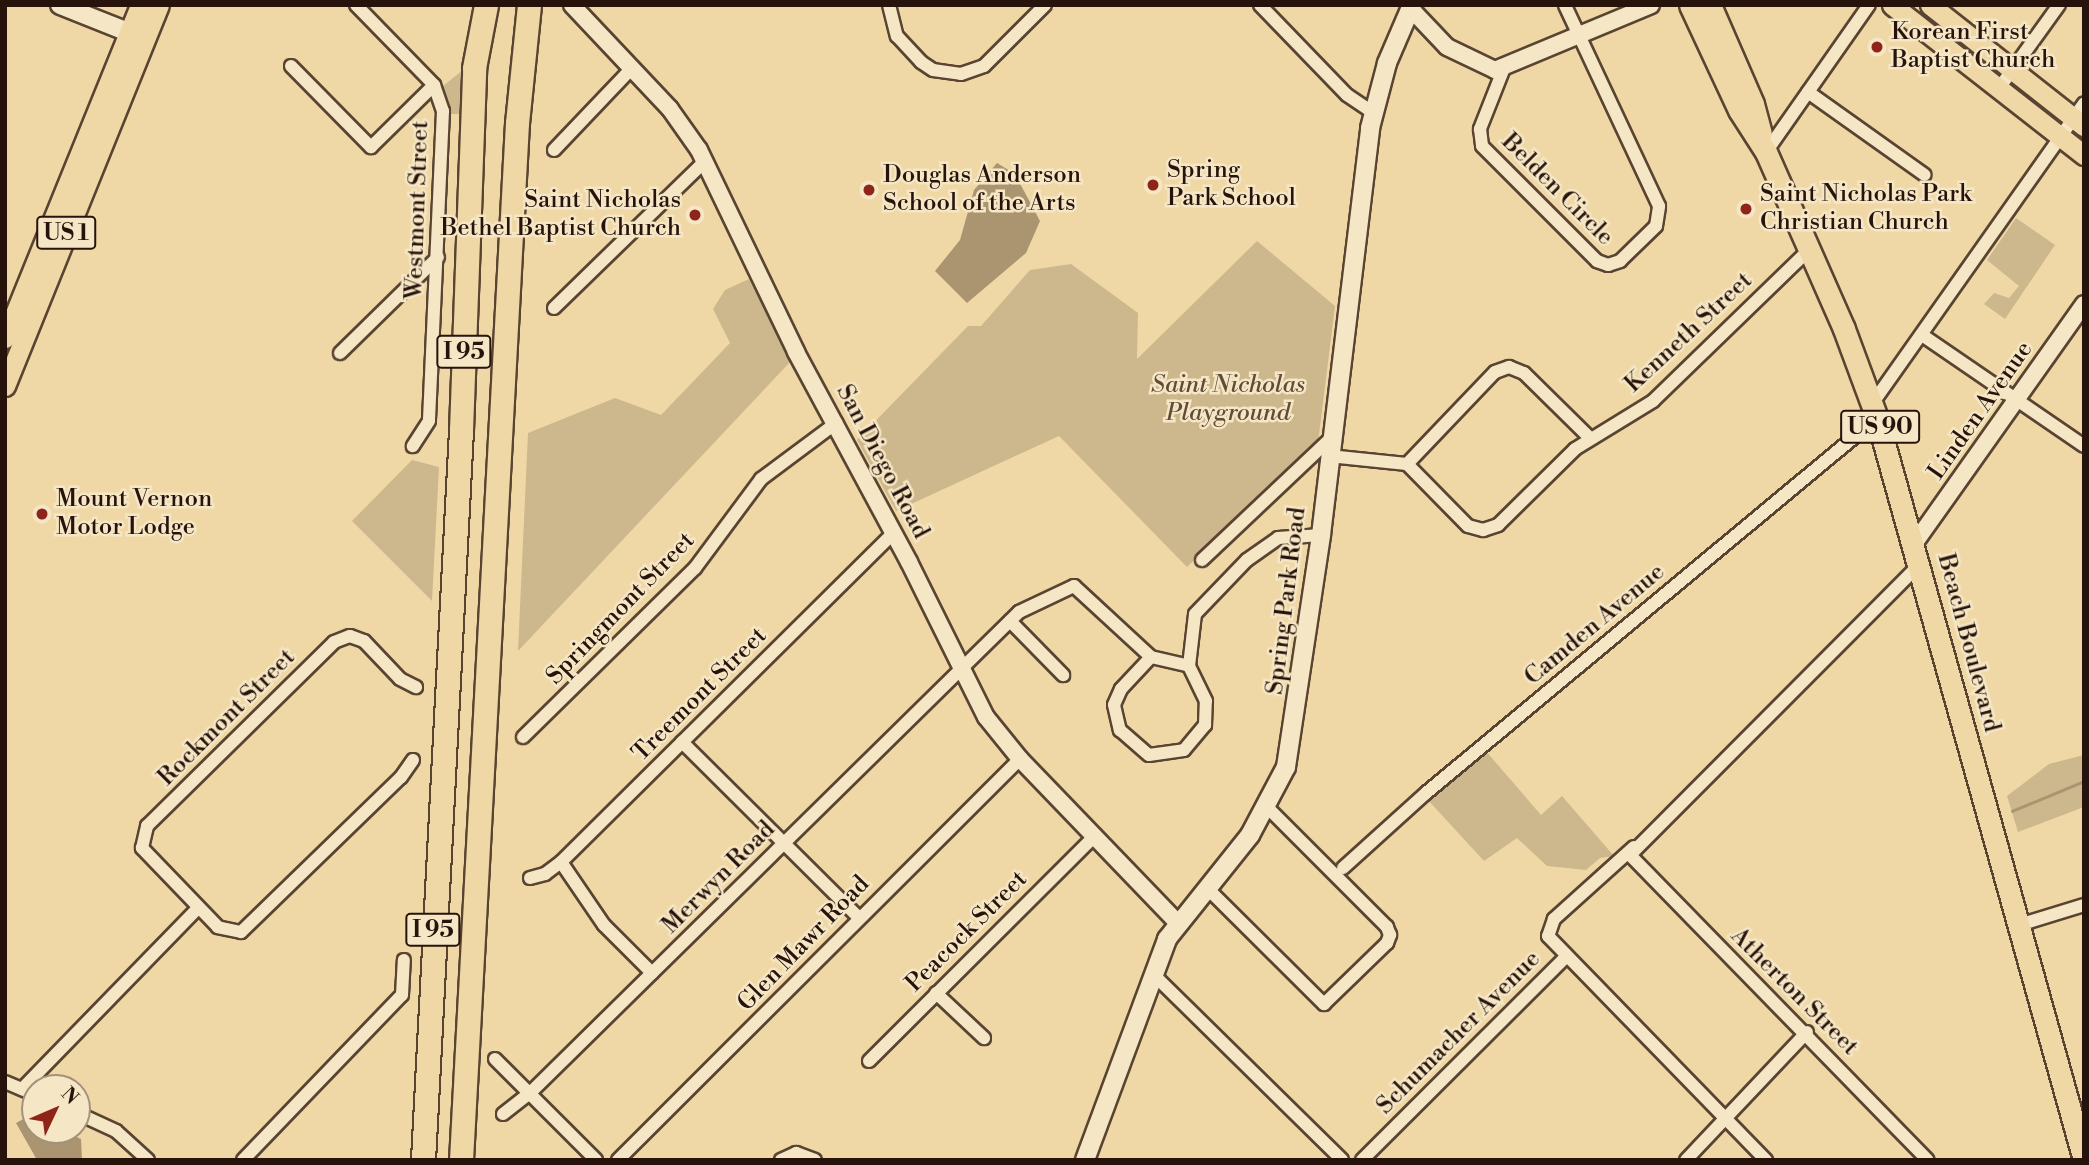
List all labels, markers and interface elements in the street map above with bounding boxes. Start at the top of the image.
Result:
place label: Korean First Baptist Church [1891,19,2055,75]
marker: Korean First Baptist Church [1869,39,1885,55]
street label: Westmont Street [400,120,436,300]
street label: Belden Circle [1495,128,1619,252]
place label: Spring Park School [1167,157,1296,213]
place label: Douglas Anderson School of the Arts [883,162,1081,218]
marker: Spring Park School [1145,177,1161,193]
place label: Saint Nicholas Park Christian Church [1760,181,1972,237]
marker: Douglas Anderson School of the Arts [861,182,877,198]
place label: Saint Nicholas Bethel Baptist Church [441,187,681,243]
marker: Saint Nicholas Park Christian Church [1738,201,1754,217]
marker: Saint Nicholas Bethel Baptist Church [687,207,703,223]
road number: US 1 [34,214,98,252]
street label: Kenneth Street [1619,267,1759,399]
road number: I 95 [436,332,492,372]
street label: Linden Avenue [1923,336,2039,486]
park label: Saint Nicholas Playground [1151,372,1305,428]
street label: San Diego Road [829,380,935,544]
road number: US 90 [1840,408,1920,446]
place label: Mount Vernon Motor Lodge [56,486,212,542]
marker: Mount Vernon Motor Lodge [34,506,50,522]
street label: Spring Park Road [1261,506,1313,696]
street label: Springmont Street [541,527,701,691]
street label: Beach Boulevard [1930,551,2006,735]
street label: Camden Avenue [1519,558,1671,692]
street label: Treemont Street [627,622,773,768]
street label: Rockmont Street [152,643,302,793]
street label: Merwyn Road [657,816,781,940]
street label: Peacock Street [900,865,1034,999]
street label: Glen Mawr Road [732,870,876,1018]
road number: I 95 [405,911,461,950]
street label: Atherton Street [1724,922,1864,1062]
street label: Schumacher Avenue [1371,945,1547,1121]
north arrow [21,1074,91,1144]
text: N [56,1082,84,1110]

